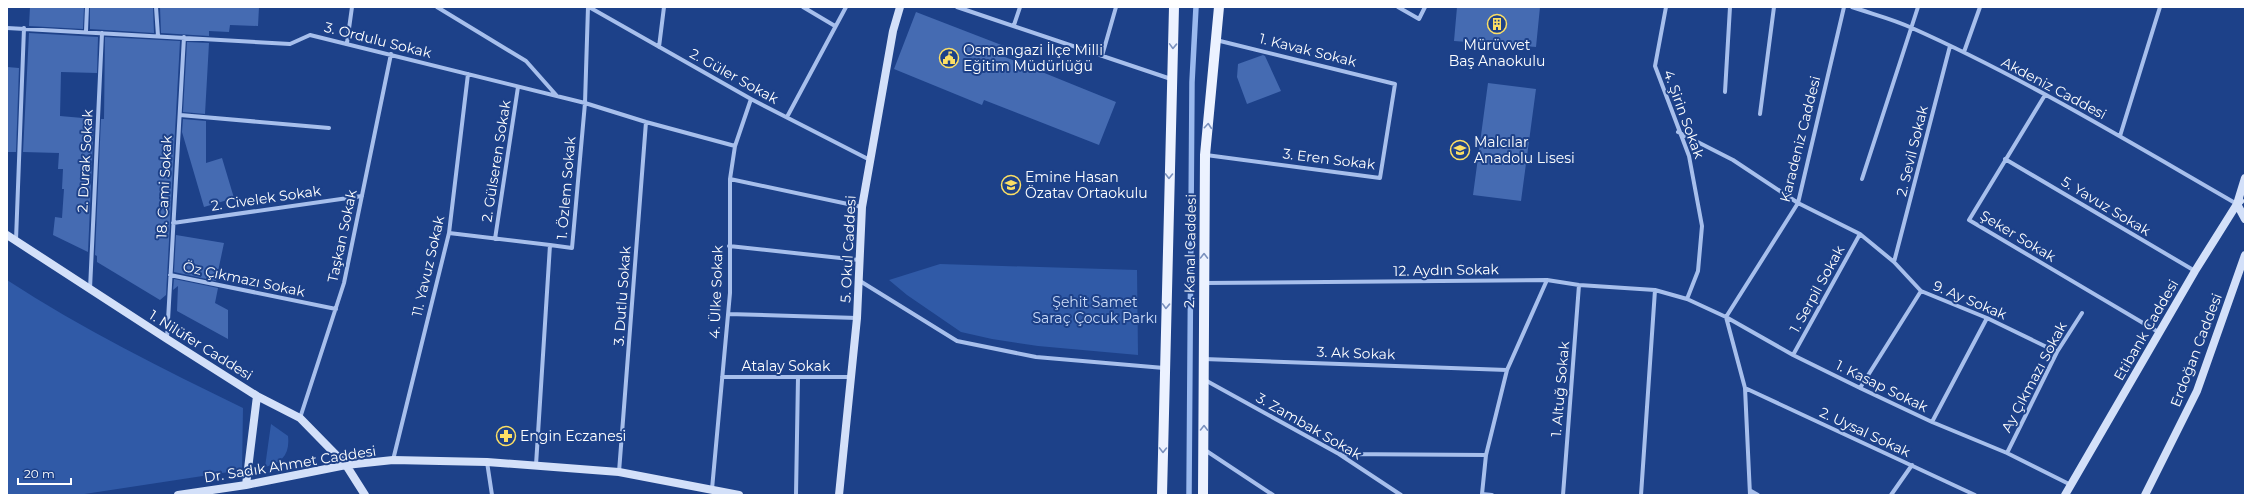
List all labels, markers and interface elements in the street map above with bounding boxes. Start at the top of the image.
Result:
building icon: Mürüvvet Baş Anaokulu [1486,13,1508,35]
street label: 3. Ordulu Sokak [323,18,434,62]
street label: 1. Kavak Sokak [1258,29,1359,71]
place label: Mürüvvet Baş Anaokulu [1449,36,1545,70]
place label: Osmangazi İlçe Milli Eğitim Müdürlüğü [963,41,1103,75]
one-way arrow [1169,43,1177,49]
street label: 2. Güler Sokak [686,44,782,108]
public building icon: Osmangazi İlçe Milli Eğitim Müdürlüğü [938,47,960,69]
street label: Akdeniz Caddesi [1998,53,2110,123]
street label: 4. Şirin Sokak [1660,67,1709,161]
street label: Karadeniz Caddesi [1776,74,1824,204]
street label: 2. Gülseren Sokak [477,98,515,223]
street label: 2. Sevil Sokak [1892,103,1932,198]
street label: 2. Durak Sokak [73,108,97,213]
one-way arrow [1203,123,1212,129]
place label: Malcılar Anadolu Lisesi [1474,133,1575,167]
street label: 18. Cami Sokak [152,134,176,239]
street label: 1. Özlem Sokak [553,135,580,240]
school or university icon: Malcılar Anadolu Lisesi [1449,139,1471,161]
street label: 3. Eren Sokak [1282,144,1377,174]
place label: Emine Hasan Özatav Ortaokulu [1025,168,1148,202]
street label: 5. Yavuz Sokak [2058,172,2154,240]
one-way arrow [1165,173,1174,179]
school or university icon: Emine Hasan Özatav Ortaokulu [1000,174,1022,196]
street label: 2. Civelek Sokak [210,181,323,215]
street label: Taşkan Sokak [323,187,361,284]
street label: 2. Kanal Caddesi [1180,194,1200,308]
street label: 5. Okul Caddesi [836,195,860,303]
street label: Şeker Sokak [1977,206,2060,266]
street label: 11. Yavuz Sokak [408,213,448,318]
street label: 1. Serpil Sokak [1786,242,1849,336]
street label: 4. Ülke Sokak [705,244,727,339]
street label: 3. Dutlu Sokak [610,245,635,347]
one-way arrow [1200,253,1208,259]
street label: Öz Çıkmazı Sokak [181,257,307,301]
street label: 12. Aydın Sokak [1393,260,1500,280]
street label: 9. Ay Sokak [1930,276,2010,324]
street label: Etibank Caddesi [2110,276,2182,384]
street label: Erdoğan Caddesi [2166,291,2226,409]
park label: Şehit Samet Saraç Çocuk Parkı [1032,293,1158,327]
one-way arrow [1162,303,1170,309]
street label: 1. Nilüfer Caddesi [146,306,256,384]
street label: Ay Çıkmazı Sokak [1997,318,2071,435]
street label: 1. Altuğ Sokak [1547,340,1573,438]
street label: 3. Ak Sokak [1316,343,1396,363]
street label: 1. Kasap Sokak [1833,356,1932,416]
street label: Atalay Sokak [742,357,831,375]
street label: 3. Zambak Sokak [1253,389,1365,464]
street label: 2. Uysal Sokak [1817,403,1914,461]
pharmacy icon: Engin Eczanesi [495,425,517,447]
one-way arrow [1200,425,1208,431]
place label: Engin Eczanesi [520,427,626,445]
street label: Dr. Sadık Ahmet Caddesi [203,441,377,487]
one-way arrow [1159,447,1167,453]
scale bar [18,460,71,486]
text: 20 m [24,466,55,481]

